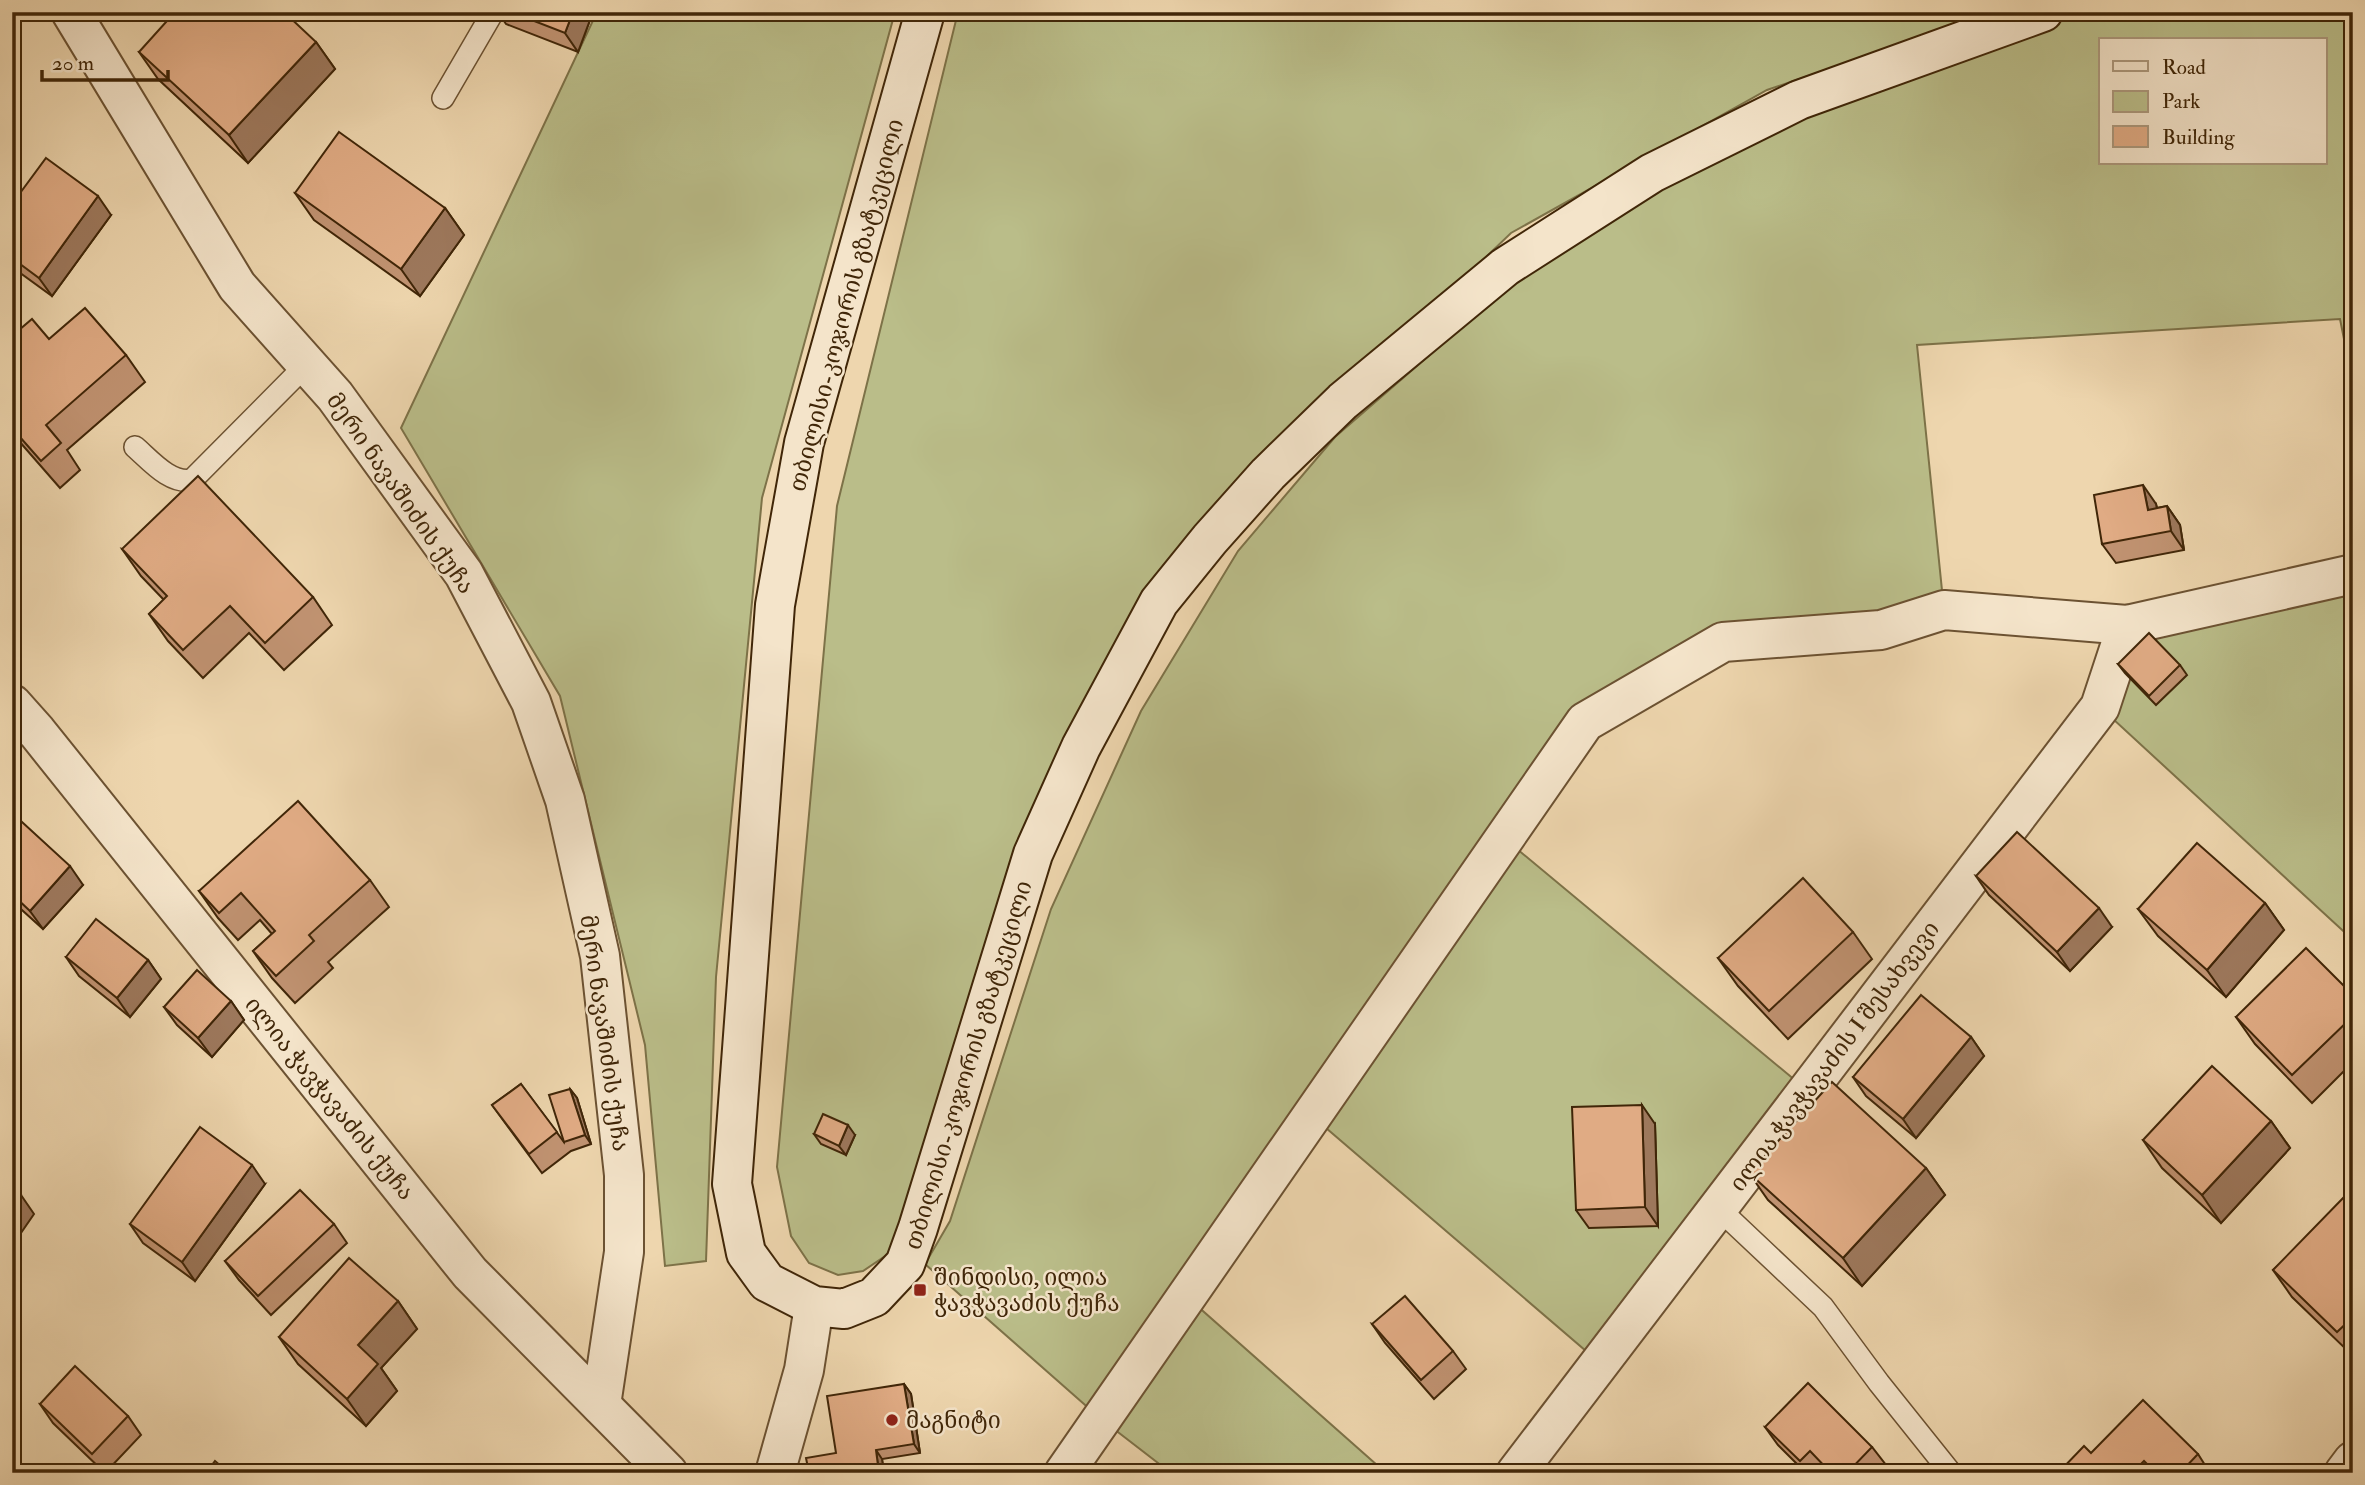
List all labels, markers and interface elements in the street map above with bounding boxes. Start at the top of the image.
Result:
scale bar [42,38,168,82]
legend [2099,38,2326,164]
text: 20 m [52,50,94,77]
text: Road [2162,54,2207,81]
text: Park [2162,88,2200,115]
street label: თბილისი-კოჯორის გზატკეცილი [783,116,910,494]
text: Building [2162,124,2235,151]
street label: მერი ნავაშიძის ქუჩა [320,387,481,599]
street label: თბილისი-კოჯორის გზატკეცილი [898,877,1039,1253]
street label: მერი ნავაშიძის ქუჩა [574,913,635,1153]
street label: ილია ჭავჭავაძის I შესახვევი [1723,915,1946,1197]
street label: ილია ჭავჭავაძის ქუჩა [239,991,421,1206]
place label: შინდისი, ილია ჭავჭავაძის ქუჩა [934,1263,1120,1318]
marker: შინდისი, ილია ჭავჭავაძის ქუჩა [912,1282,928,1298]
place label: მაგნიტი [906,1406,1001,1435]
marker: მაგნიტი [884,1412,900,1428]

